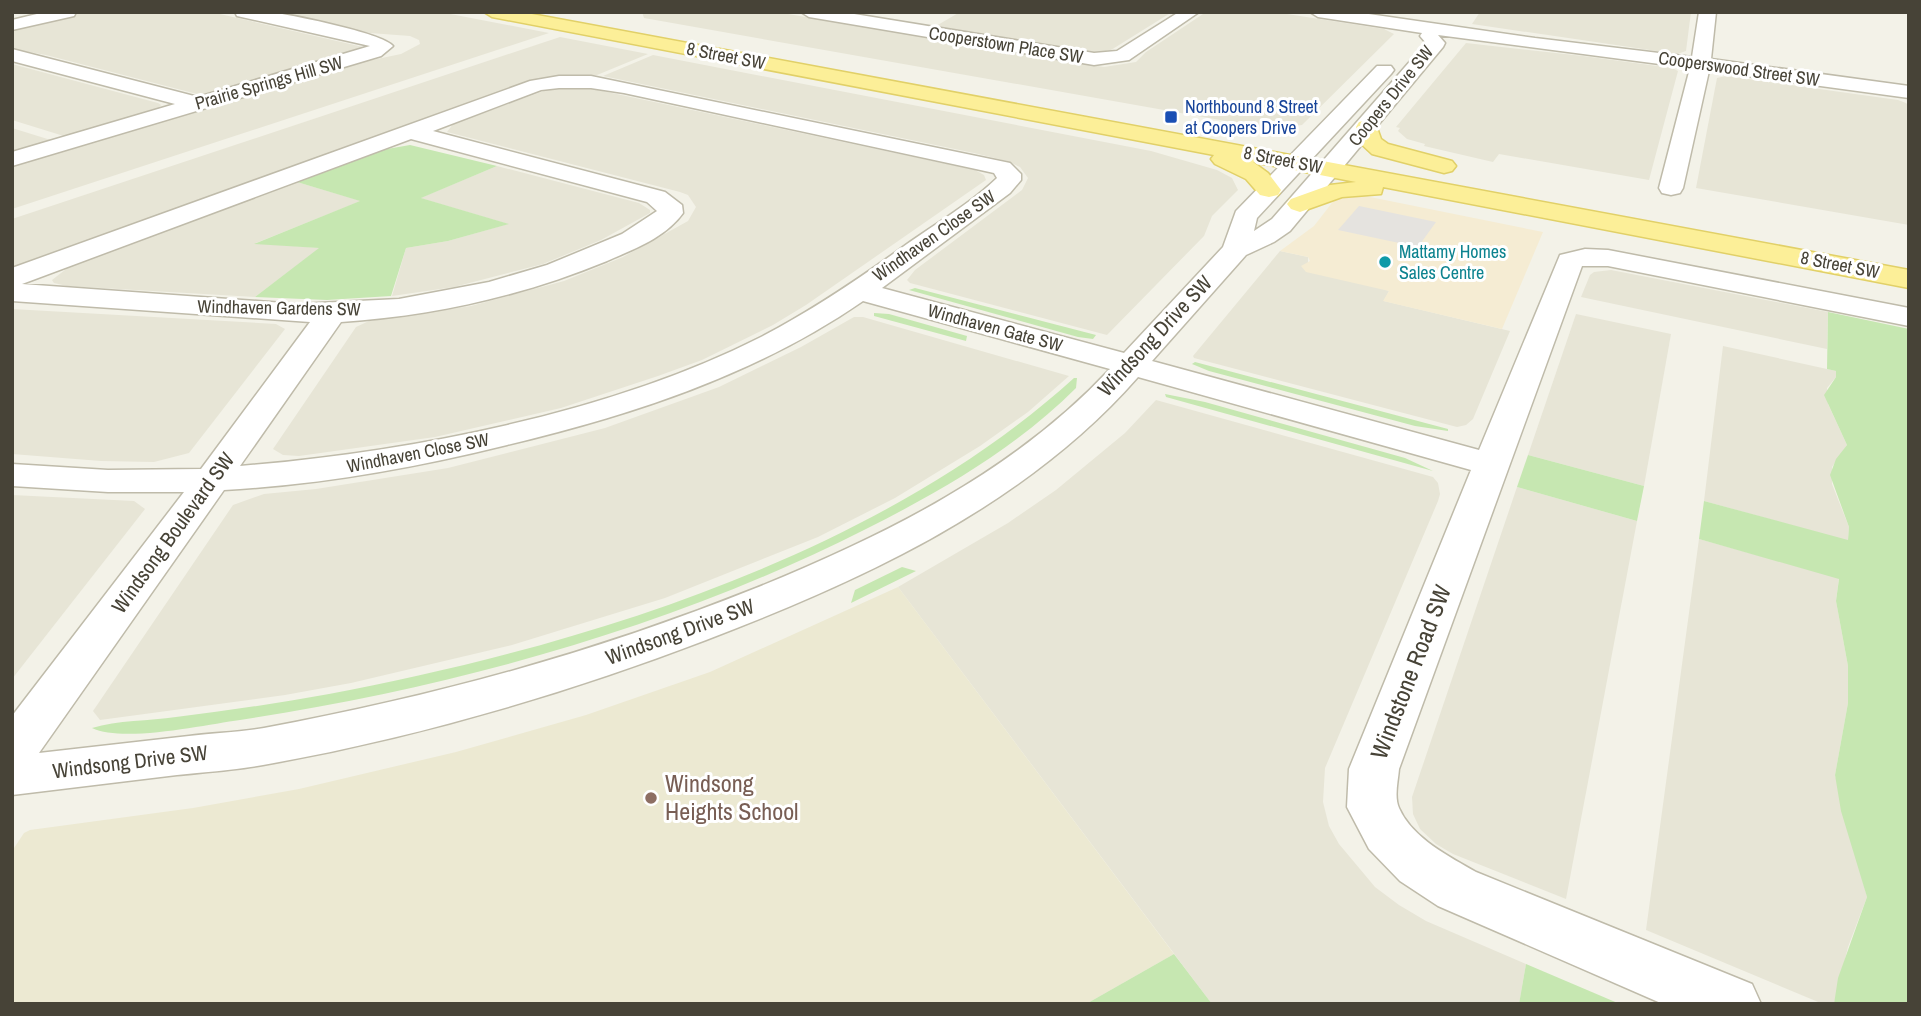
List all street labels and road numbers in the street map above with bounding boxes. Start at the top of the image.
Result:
street label: Cooperstown Place SW [927,20,1085,69]
street label: 8 Street SW [685,36,768,75]
street label: Coopers Drive SW [1342,40,1439,151]
street label: Cooperswood Street SW [1657,45,1821,92]
street label: Prairie Springs Hill SW [192,49,346,116]
street label: 8 Street SW [1242,140,1325,179]
street label: Windhaven Close SW [867,184,1000,287]
street label: 8 Street SW [1799,245,1882,284]
street label: Windsong Drive SW [1091,268,1219,403]
street label: Windhaven Gardens SW [197,294,361,321]
street label: Windhaven Gate SW [925,297,1065,358]
street label: Windhaven Close SW [345,426,491,479]
street label: Windsong Boulevard SW [104,446,241,619]
street label: Windstone Road SW [1362,580,1458,763]
street label: Windsong Drive SW [602,591,759,672]
street label: Windsong Drive SW [51,738,210,785]

